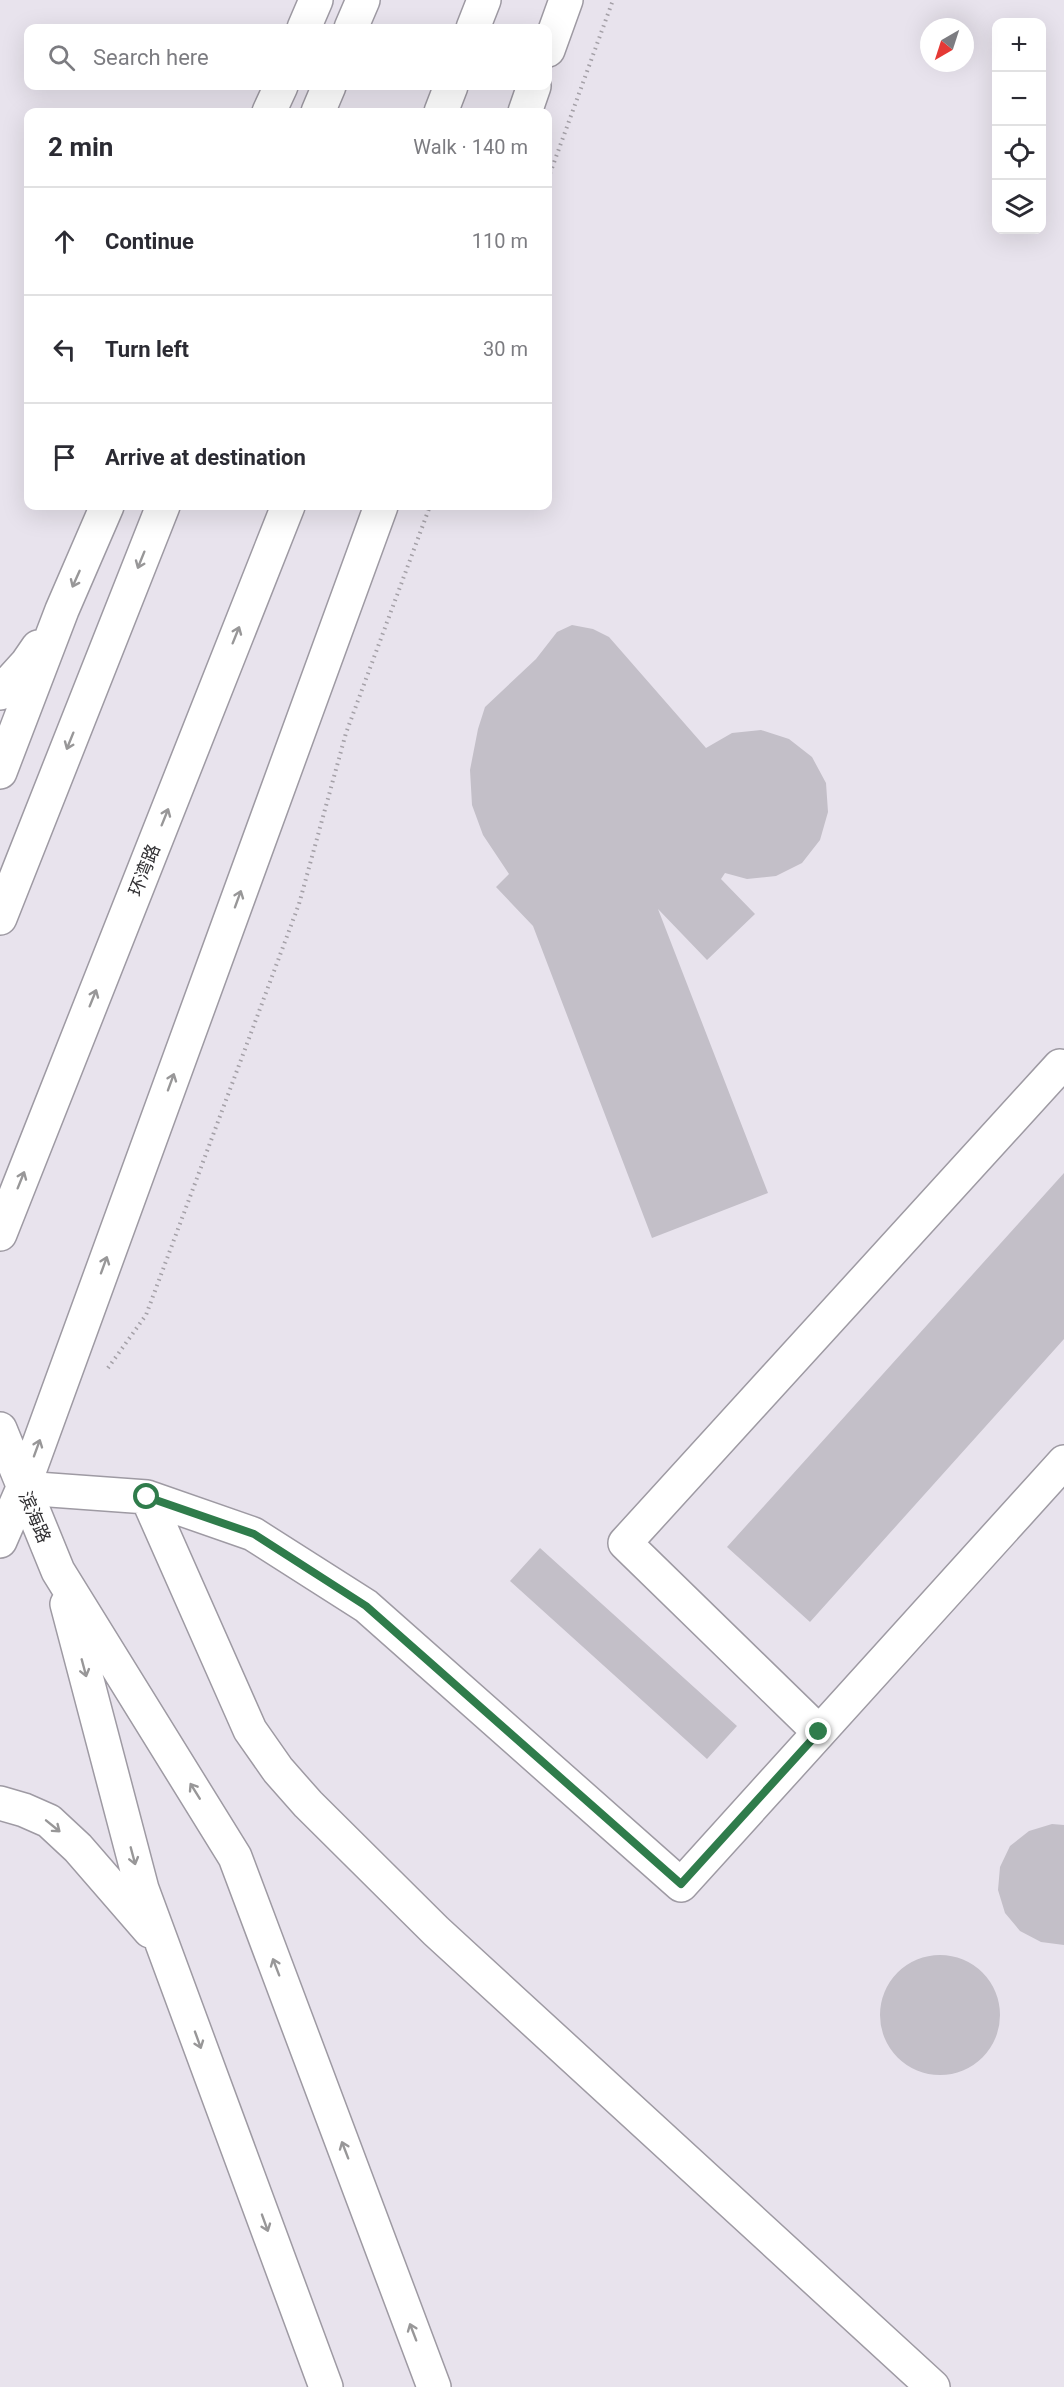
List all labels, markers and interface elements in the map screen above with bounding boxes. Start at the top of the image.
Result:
north arrow [920,18,974,72]
map controls [992,18,1046,234]
button: + [992,18,1046,72]
search box [24,24,552,90]
icon: search [45,41,78,74]
text: Search here [93,45,209,70]
button: − [992,72,1046,126]
button: locate [992,126,1046,180]
text: 2 min [48,132,113,162]
text: Walk · 140 m [413,135,528,159]
button: layers [992,180,1046,234]
icon: ahead [48,225,81,258]
text: Continue [105,229,194,254]
text: 110 m [472,229,528,253]
icon: left [48,333,81,366]
text: Turn left [105,337,189,362]
text: 30 m [483,337,528,361]
icon: arrive [48,441,81,474]
text: Arrive at destination [105,445,306,470]
one-way arrow [135,550,146,569]
one-way arrow [70,569,81,587]
one-way arrow [231,627,242,645]
one-way arrow [64,732,75,750]
one-way arrow [160,808,171,827]
street label: 环湾路 [124,841,164,899]
one-way arrow [233,890,244,908]
one-way arrow [88,989,99,1008]
one-way arrow [166,1073,177,1092]
one-way arrow [17,1171,28,1189]
one-way arrow [100,1256,111,1275]
one-way arrow [33,1439,44,1458]
route start [133,1483,159,1509]
street label: 滨海路 [15,1488,55,1546]
one-way arrow [78,1658,90,1677]
route end [805,1718,831,1744]
one-way arrow [188,1783,200,1800]
one-way arrow [45,1819,61,1832]
one-way arrow [128,1846,140,1865]
one-way arrow [270,1958,281,1977]
one-way arrow [193,2030,204,2049]
one-way arrow [338,2141,349,2159]
one-way arrow [261,2213,272,2232]
one-way arrow [407,2323,418,2342]

